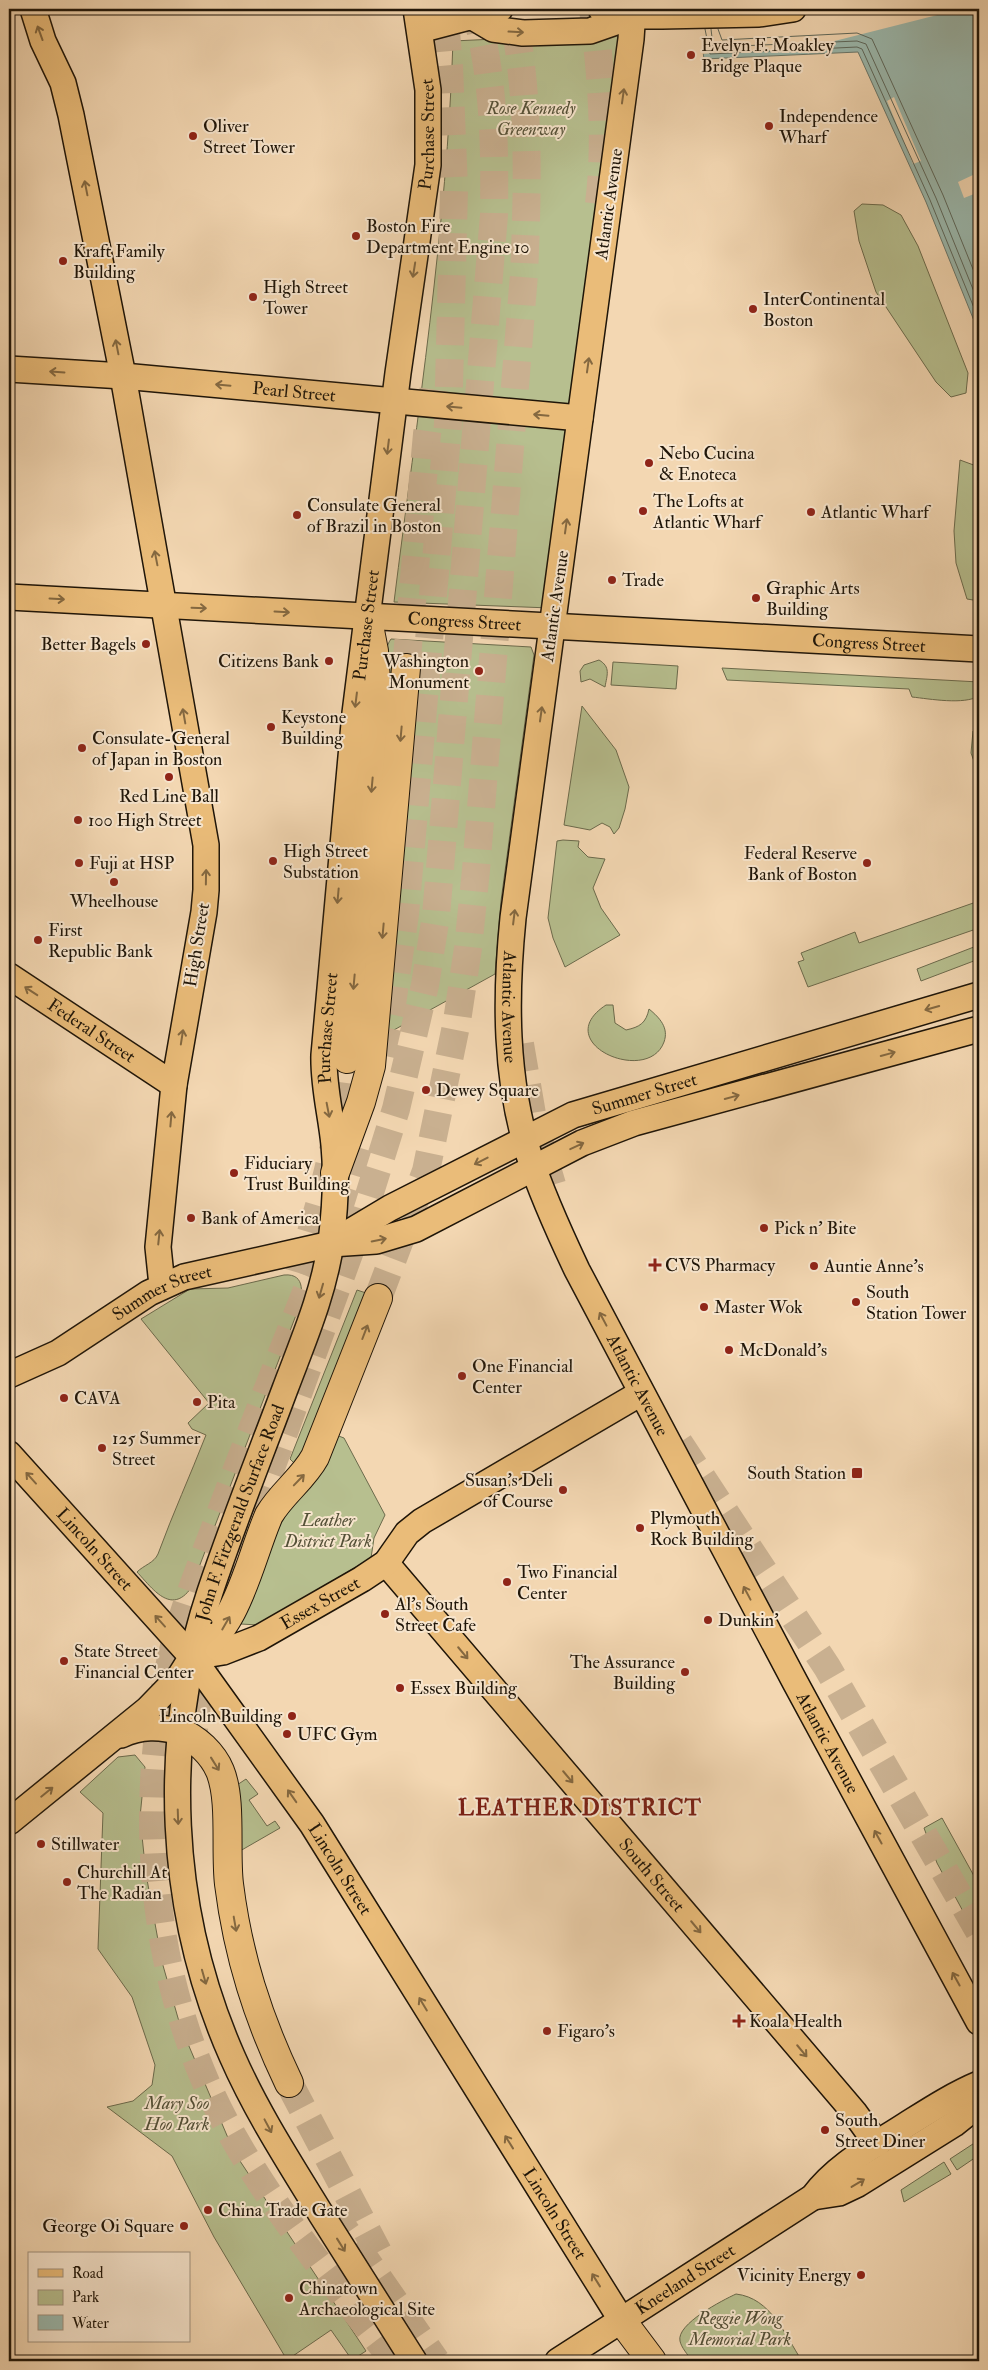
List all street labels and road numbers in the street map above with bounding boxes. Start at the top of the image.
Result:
street label: Purchase Street [413,77,440,192]
street label: Atlantic Avenue [590,146,628,262]
street label: Pearl Street [251,376,337,407]
street label: Atlantic Avenue [536,548,574,664]
street label: Purchase Street [348,568,385,682]
street label: Congress Street [407,607,522,636]
street label: Congress Street [811,629,926,658]
street label: High Street [179,901,215,989]
street label: Atlantic Avenue [497,949,522,1064]
street label: Purchase Street [312,971,343,1085]
street label: Federal Street [43,993,140,1068]
street label: Summer Street [589,1067,700,1120]
street label: Summer Street [108,1260,214,1326]
street label: Atlantic Avenue [601,1329,675,1440]
street label: John F. Fitzgerald Surface Road [190,1401,290,1625]
street label: Lincoln Street [51,1503,138,1596]
street label: Essex Street [276,1571,364,1635]
street label: Atlantic Avenue [791,1687,865,1798]
street label: Lincoln Street [303,1819,377,1919]
street label: South Street [614,1833,690,1917]
street label: Lincoln Street [518,2163,592,2264]
street label: Kneeland Street [631,2239,739,2320]

